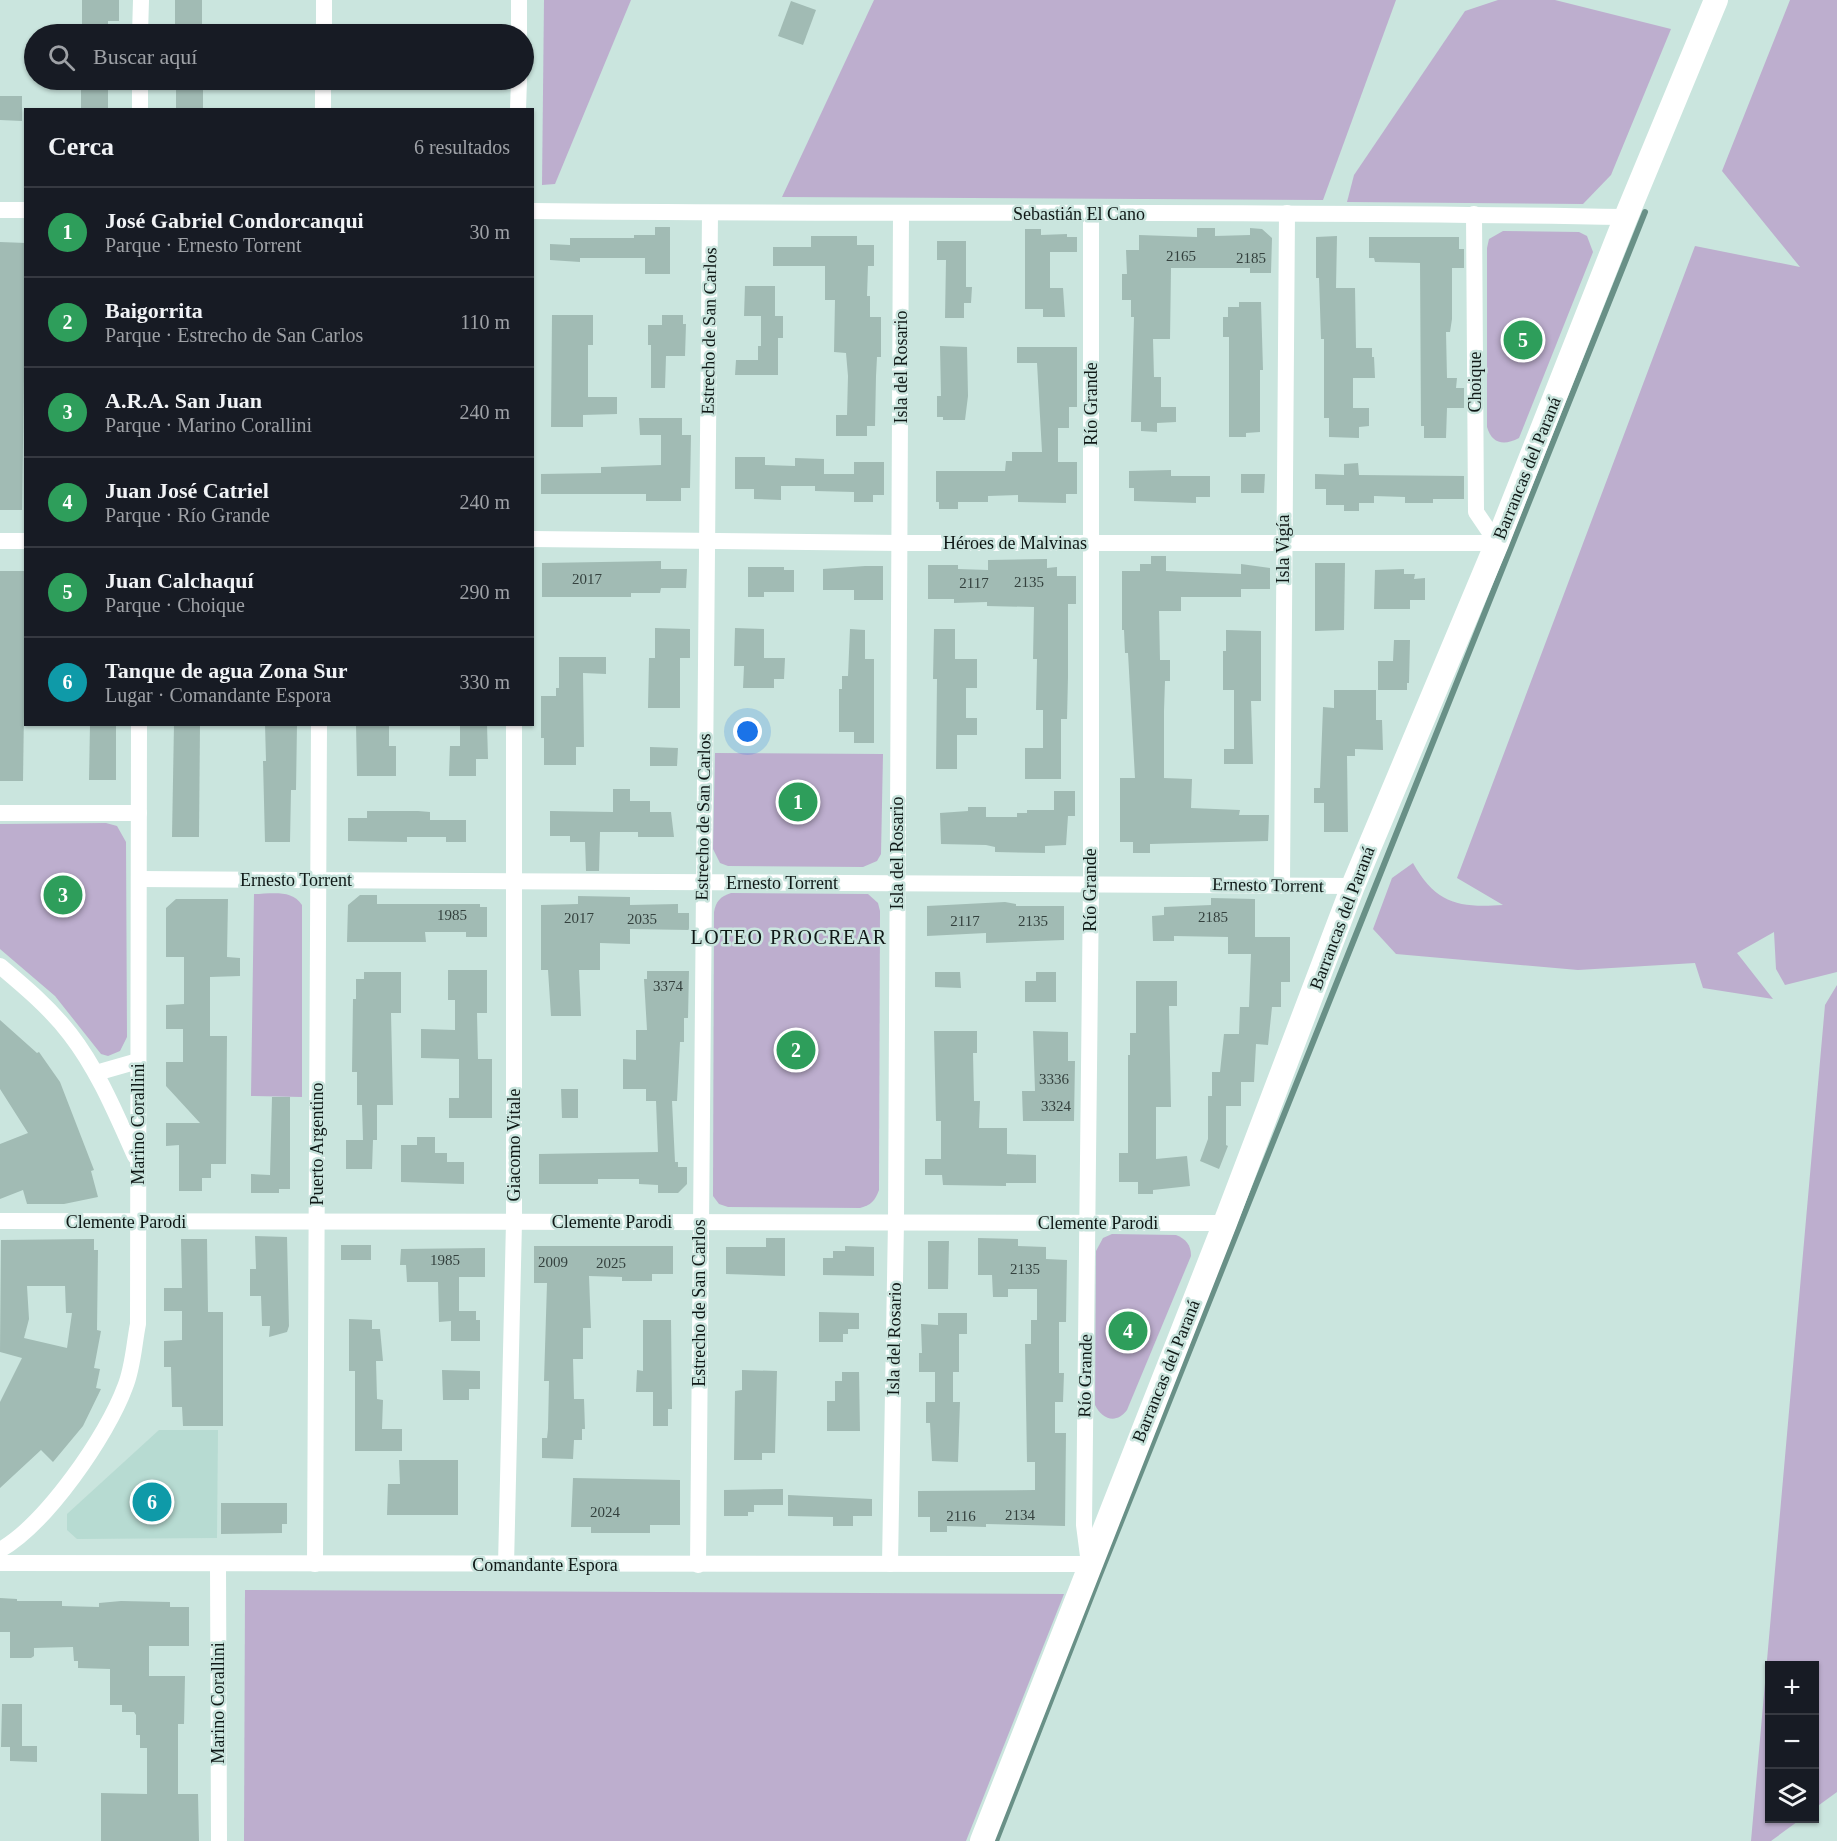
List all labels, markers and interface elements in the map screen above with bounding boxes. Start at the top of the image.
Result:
search box [24,24,534,90]
icon: search [45,41,78,74]
text: Buscar aquí [93,44,197,69]
text: Cerca [48,132,114,161]
text: 6 resultados [414,136,510,158]
street label: Sebastián El Cano [1013,204,1145,224]
text: José Gabriel Condorcanqui [105,208,364,233]
text: 1 [63,221,73,243]
text: 30 m [469,221,510,243]
text: Parque · Ernesto Torrent [105,234,302,256]
street label: Estrecho de San Carlos [698,247,720,415]
house number: 2165 [1166,248,1196,264]
house number: 2185 [1236,250,1266,266]
text: Baigorrita [105,298,203,323]
text: 2 [63,311,73,333]
text: 110 m [460,311,510,333]
street label: Isla del Rosario [891,311,911,423]
pin: 5 [1504,318,1543,362]
text: Parque · Estrecho de San Carlos [105,324,363,346]
street label: Choique [1465,351,1485,413]
street label: Río Grande [1081,362,1101,446]
text: A.R.A. San Juan [105,388,262,413]
street label: Barrancas del Paraná [1489,394,1565,542]
text: 3 [63,401,73,423]
text: 240 m [459,401,510,423]
text: Parque · Marino Corallini [105,414,312,436]
text: Juan José Catriel [105,478,269,503]
text: 4 [63,491,73,513]
text: 240 m [459,491,510,513]
text: Parque · Río Grande [105,504,270,526]
street label: Isla Vigía [1273,514,1293,584]
street label: Héroes de Malvinas [943,533,1087,553]
text: Juan Calchaquí [105,568,254,593]
house number: 2017 [572,571,603,587]
house number: 2135 [1014,574,1044,590]
house number: 2117 [959,575,989,591]
text: 5 [63,581,73,603]
text: 290 m [459,581,510,603]
text: Parque · Choique [105,594,245,616]
text: Tanque de agua Zona Sur [105,658,348,683]
text: 6 [63,671,73,693]
text: 330 m [459,671,510,693]
text: Lugar · Comandante Espora [105,684,331,706]
your location [733,717,762,746]
street label: Estrecho de San Carlos [692,733,714,901]
pin: 1 [778,780,818,824]
street label: Isla del Rosario [887,797,907,909]
street label: Barrancas del Paraná [1305,843,1379,992]
street label: Río Grande [1080,848,1100,932]
street label: Ernesto Torrent [240,870,352,890]
pin: 3 [44,872,82,918]
street label: Ernesto Torrent [726,873,838,893]
street label: Ernesto Torrent [1212,874,1324,896]
house number: 1985 [437,907,467,923]
house number: 2185 [1198,909,1228,925]
house number: 2017 [564,910,595,926]
house number: 2035 [627,911,657,927]
house number: 2117 [950,913,980,929]
house number: 2135 [1018,913,1048,929]
district label: LOTEO PROCREAR [690,926,888,948]
house number: 3374 [653,978,684,994]
pin: 2 [776,1028,816,1072]
street label: Marino Corallini [128,1063,148,1185]
house number: 3336 [1039,1071,1070,1087]
street label: Puerto Argentino [307,1082,327,1206]
street label: Giacomo Vitale [504,1088,524,1202]
house number: 3324 [1041,1098,1072,1114]
street label: Clemente Parodi [66,1212,186,1232]
street label: Clemente Parodi [552,1212,672,1232]
street label: Clemente Parodi [1038,1213,1158,1233]
street label: Estrecho de San Carlos [689,1219,709,1387]
house number: 1985 [430,1252,460,1268]
house number: 2009 [538,1254,568,1270]
house number: 2025 [596,1255,626,1271]
house number: 2135 [1010,1261,1040,1277]
street label: Isla del Rosario [883,1282,905,1396]
street label: Barrancas del Paraná [1128,1297,1204,1445]
pin: 4 [1108,1308,1148,1354]
street label: Río Grande [1074,1334,1096,1418]
pin: 6 [132,1480,172,1524]
house number: 2024 [590,1504,621,1520]
house number: 2134 [1005,1507,1036,1523]
house number: 2116 [946,1508,976,1524]
street label: Comandante Espora [472,1555,618,1575]
street label: Marino Corallini [208,1642,228,1764]
map controls [1765,1661,1819,1823]
button: + [1765,1661,1819,1715]
button: − [1765,1715,1819,1769]
button: layers [1765,1769,1819,1823]

